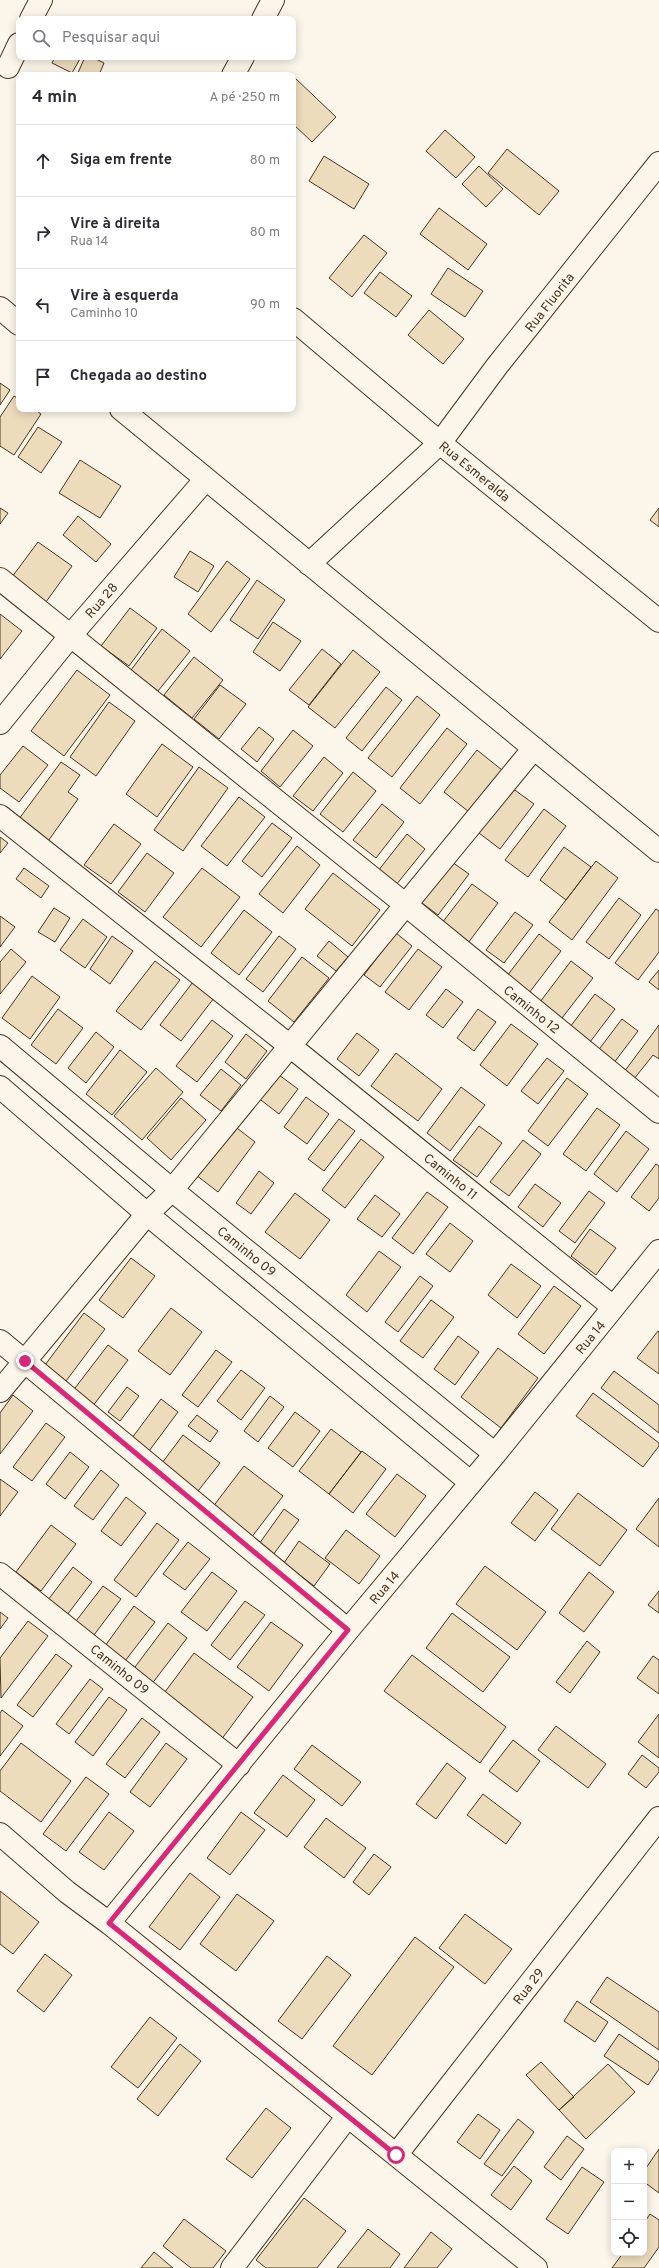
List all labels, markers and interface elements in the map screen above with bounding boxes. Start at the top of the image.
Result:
search box [16,16,296,60]
icon: search [30,27,52,49]
text: Pesquisar aqui [62,29,160,48]
text: 4 min [32,87,77,109]
text: A pé · 250 m [210,90,280,106]
icon: ahead [32,150,54,172]
text: Siga em frente [70,151,172,170]
text: 80 m [250,153,280,169]
text: Vire à direita [70,215,160,234]
icon: right [32,222,54,244]
text: 80 m [250,225,280,241]
text: Rua 14 [70,234,108,250]
street label: Rua Fluorita [522,270,579,336]
text: Vire à esquerda [70,287,179,306]
icon: left [32,294,54,316]
text: 90 m [250,297,280,313]
text: Caminho 10 [70,306,138,322]
icon: arrive [32,366,54,388]
text: Chegada ao destino [70,367,207,386]
street label: Rua Esmeralda [435,439,513,506]
street label: Rua 28 [83,580,122,622]
street label: Caminho 12 [499,983,562,1038]
street label: Caminho 11 [420,1151,480,1204]
street label: Caminho 09 [213,1224,278,1281]
street label: Rua 14 [573,1318,610,1358]
route end [16,1352,34,1370]
street label: Rua 14 [367,1568,404,1608]
street label: Caminho 09 [86,1642,151,1699]
street label: Rua 29 [511,1966,549,2009]
route start [387,2146,405,2164]
map controls [611,2148,647,2256]
button: + [611,2148,647,2184]
button: − [611,2184,647,2220]
button: locate [611,2220,647,2256]

